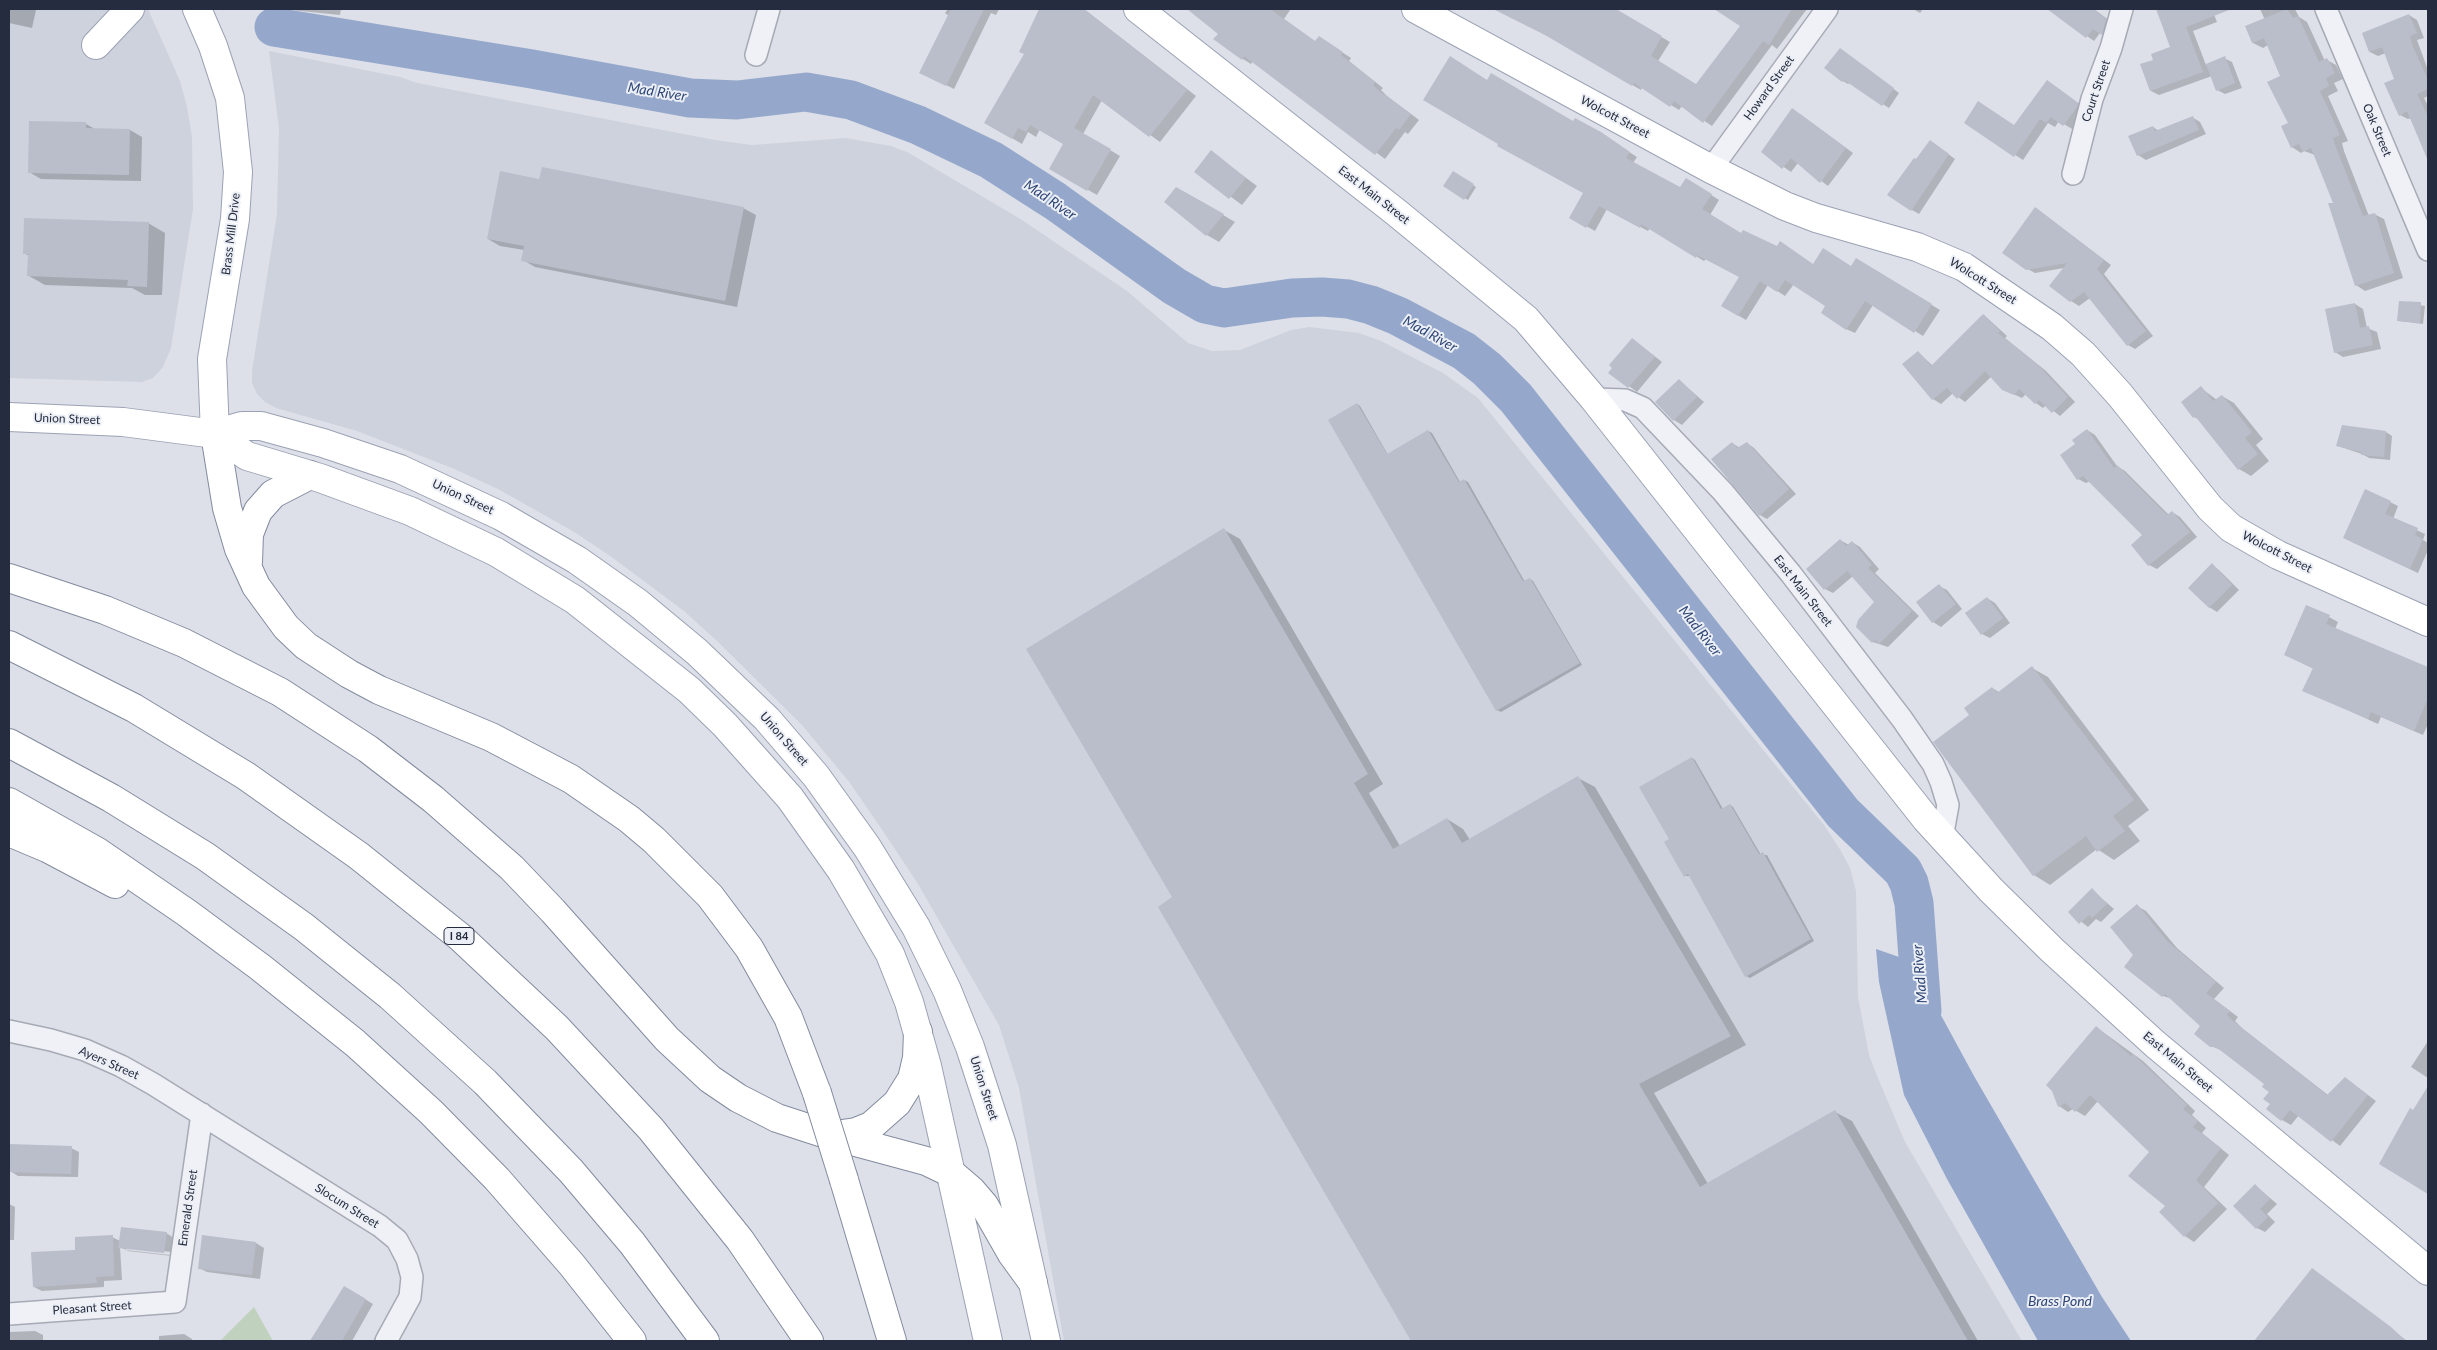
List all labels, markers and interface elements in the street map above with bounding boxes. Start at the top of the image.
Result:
street label: Howard Street [1741,53,1797,123]
street label: Court Street [2079,58,2113,124]
water label: Mad River [627,79,687,105]
street label: Wolcott Street [1578,93,1652,141]
street label: Oak Street [2359,101,2395,159]
street label: East Main Street [1335,163,1413,227]
water label: Mad River [1021,177,1079,223]
street label: Brass Mill Drive [219,192,243,276]
street label: Wolcott Street [1947,255,2019,307]
water label: Mad River [1400,312,1460,356]
street label: Union Street [34,411,100,427]
street label: Union Street [430,476,496,518]
street label: Wolcott Street [2240,528,2314,576]
street label: East Main Street [1771,552,1835,630]
water label: Mad River [1675,603,1725,659]
street label: Union Street [757,709,811,769]
road number: I 84 [444,928,474,944]
water label: Mad River [1909,944,1931,1004]
street label: East Main Street [2140,1029,2216,1095]
street label: Ayers Street [77,1043,141,1083]
street label: Union Street [967,1054,1001,1122]
street label: Emerald Street [175,1169,201,1247]
street label: Slocum Street [312,1181,382,1231]
water label: Brass Pond [2028,1293,2092,1309]
street label: Pleasant Street [52,1298,132,1318]

